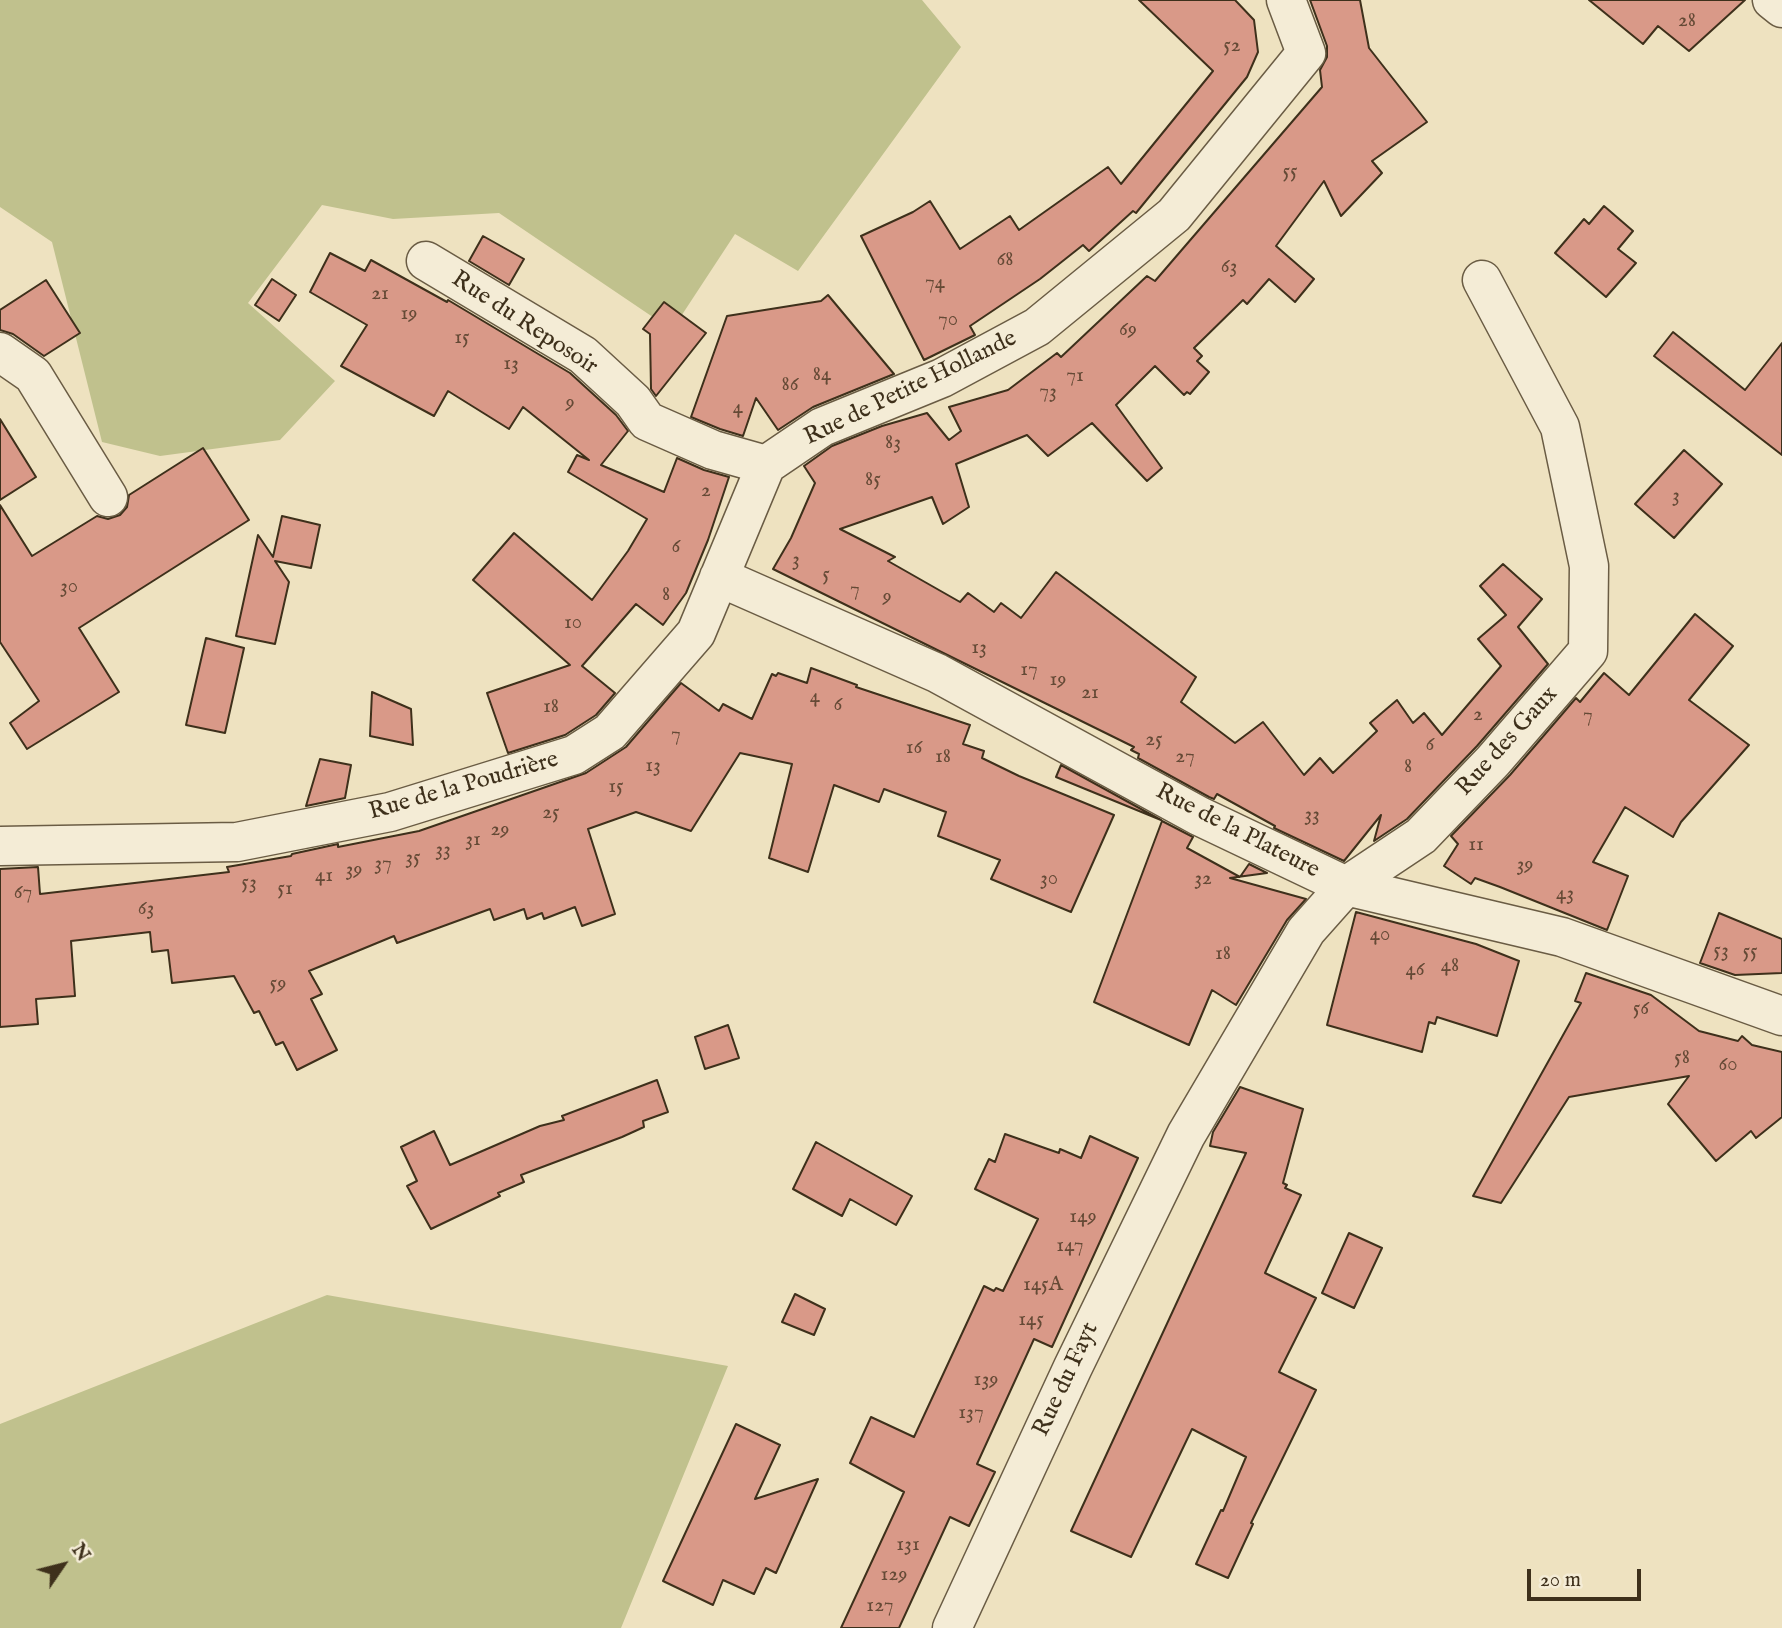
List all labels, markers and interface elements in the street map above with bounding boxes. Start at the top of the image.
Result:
house number: 28 [1678,9,1696,35]
house number: 52 [1223,34,1241,60]
house number: 55 [1282,160,1298,186]
house number: 68 [996,248,1014,274]
house number: 63 [1221,255,1237,281]
street label: Rue du Reposoir [445,266,603,382]
house number: 74 [925,271,945,297]
house number: 21 [371,282,389,308]
house number: 19 [401,302,417,328]
house number: 70 [938,308,958,334]
house number: 69 [1119,318,1137,344]
street label: Rue de Petite Hollande [800,325,1022,453]
house number: 15 [454,326,470,352]
house number: 13 [503,352,519,378]
house number: 84 [813,363,831,389]
house number: 71 [1066,364,1084,390]
house number: 86 [781,373,799,399]
house number: 73 [1039,380,1057,406]
house number: 9 [565,391,575,417]
house number: 4 [733,396,743,422]
house number: 83 [885,431,901,457]
house number: 85 [865,468,881,494]
house number: 2 [701,479,711,505]
house number: 3 [1672,484,1680,510]
house number: 6 [672,535,680,561]
house number: 3 [792,548,800,574]
house number: 5 [822,563,830,589]
house number: 30 [60,575,78,601]
house number: 7 [850,578,860,604]
house number: 8 [662,583,670,609]
house number: 9 [882,585,892,611]
house number: 10 [564,611,582,637]
house number: 13 [971,636,987,662]
house number: 17 [1020,658,1038,684]
house number: 19 [1050,668,1066,694]
house number: 21 [1081,681,1099,707]
street label: Rue des Gaux [1451,681,1565,803]
house number: 4 [810,685,820,711]
house number: 6 [834,693,842,719]
house number: 18 [543,695,559,721]
house number: 2 [1473,703,1483,729]
house number: 7 [1583,704,1593,730]
house number: 7 [671,723,681,749]
house number: 25 [1145,728,1163,754]
house number: 6 [1426,733,1434,759]
house number: 16 [906,736,922,762]
house number: 18 [935,745,951,771]
house number: 27 [1175,745,1195,771]
street label: Rue de la Poudrière [366,746,562,828]
house number: 13 [645,754,661,780]
house number: 8 [1404,755,1412,781]
house number: 15 [608,775,624,801]
street label: Rue de la Plateure [1150,778,1324,886]
house number: 25 [542,801,560,827]
house number: 33 [1304,803,1320,829]
house number: 29 [490,818,510,844]
house number: 31 [465,828,481,854]
house number: 11 [1468,833,1484,859]
house number: 33 [435,838,451,864]
house number: 35 [405,846,421,872]
house number: 37 [374,852,392,878]
house number: 39 [1516,853,1534,879]
house number: 39 [345,858,363,884]
house number: 41 [315,864,333,890]
house number: 30 [1040,867,1058,893]
house number: 32 [1194,867,1212,893]
house number: 53 [241,871,257,897]
house number: 51 [277,877,293,903]
house number: 67 [14,881,32,907]
house number: 43 [1556,882,1574,908]
house number: 63 [138,897,154,923]
house number: 40 [1370,923,1390,949]
house number: 53 [1713,939,1729,965]
house number: 55 [1742,940,1758,966]
house number: 18 [1215,942,1231,968]
house number: 48 [1441,954,1459,980]
house number: 46 [1405,958,1425,984]
house number: 59 [270,972,286,998]
house number: 56 [1633,997,1649,1023]
house number: 58 [1674,1046,1690,1072]
house number: 60 [1718,1053,1738,1079]
house number: 149 [1069,1205,1097,1231]
house number: 147 [1056,1234,1084,1260]
house number: 145A [1023,1273,1063,1299]
house number: 145 [1018,1308,1044,1334]
street label: Rue du Fayt [1028,1318,1106,1442]
house number: 139 [974,1368,998,1394]
house number: 137 [958,1401,984,1427]
north arrow [28,1530,98,1600]
house number: 131 [896,1533,920,1559]
text: N [66,1539,95,1567]
scale bar [1530,1554,1644,1598]
house number: 129 [881,1563,907,1589]
text: 20 m [1540,1567,1581,1594]
house number: 127 [866,1594,894,1620]

